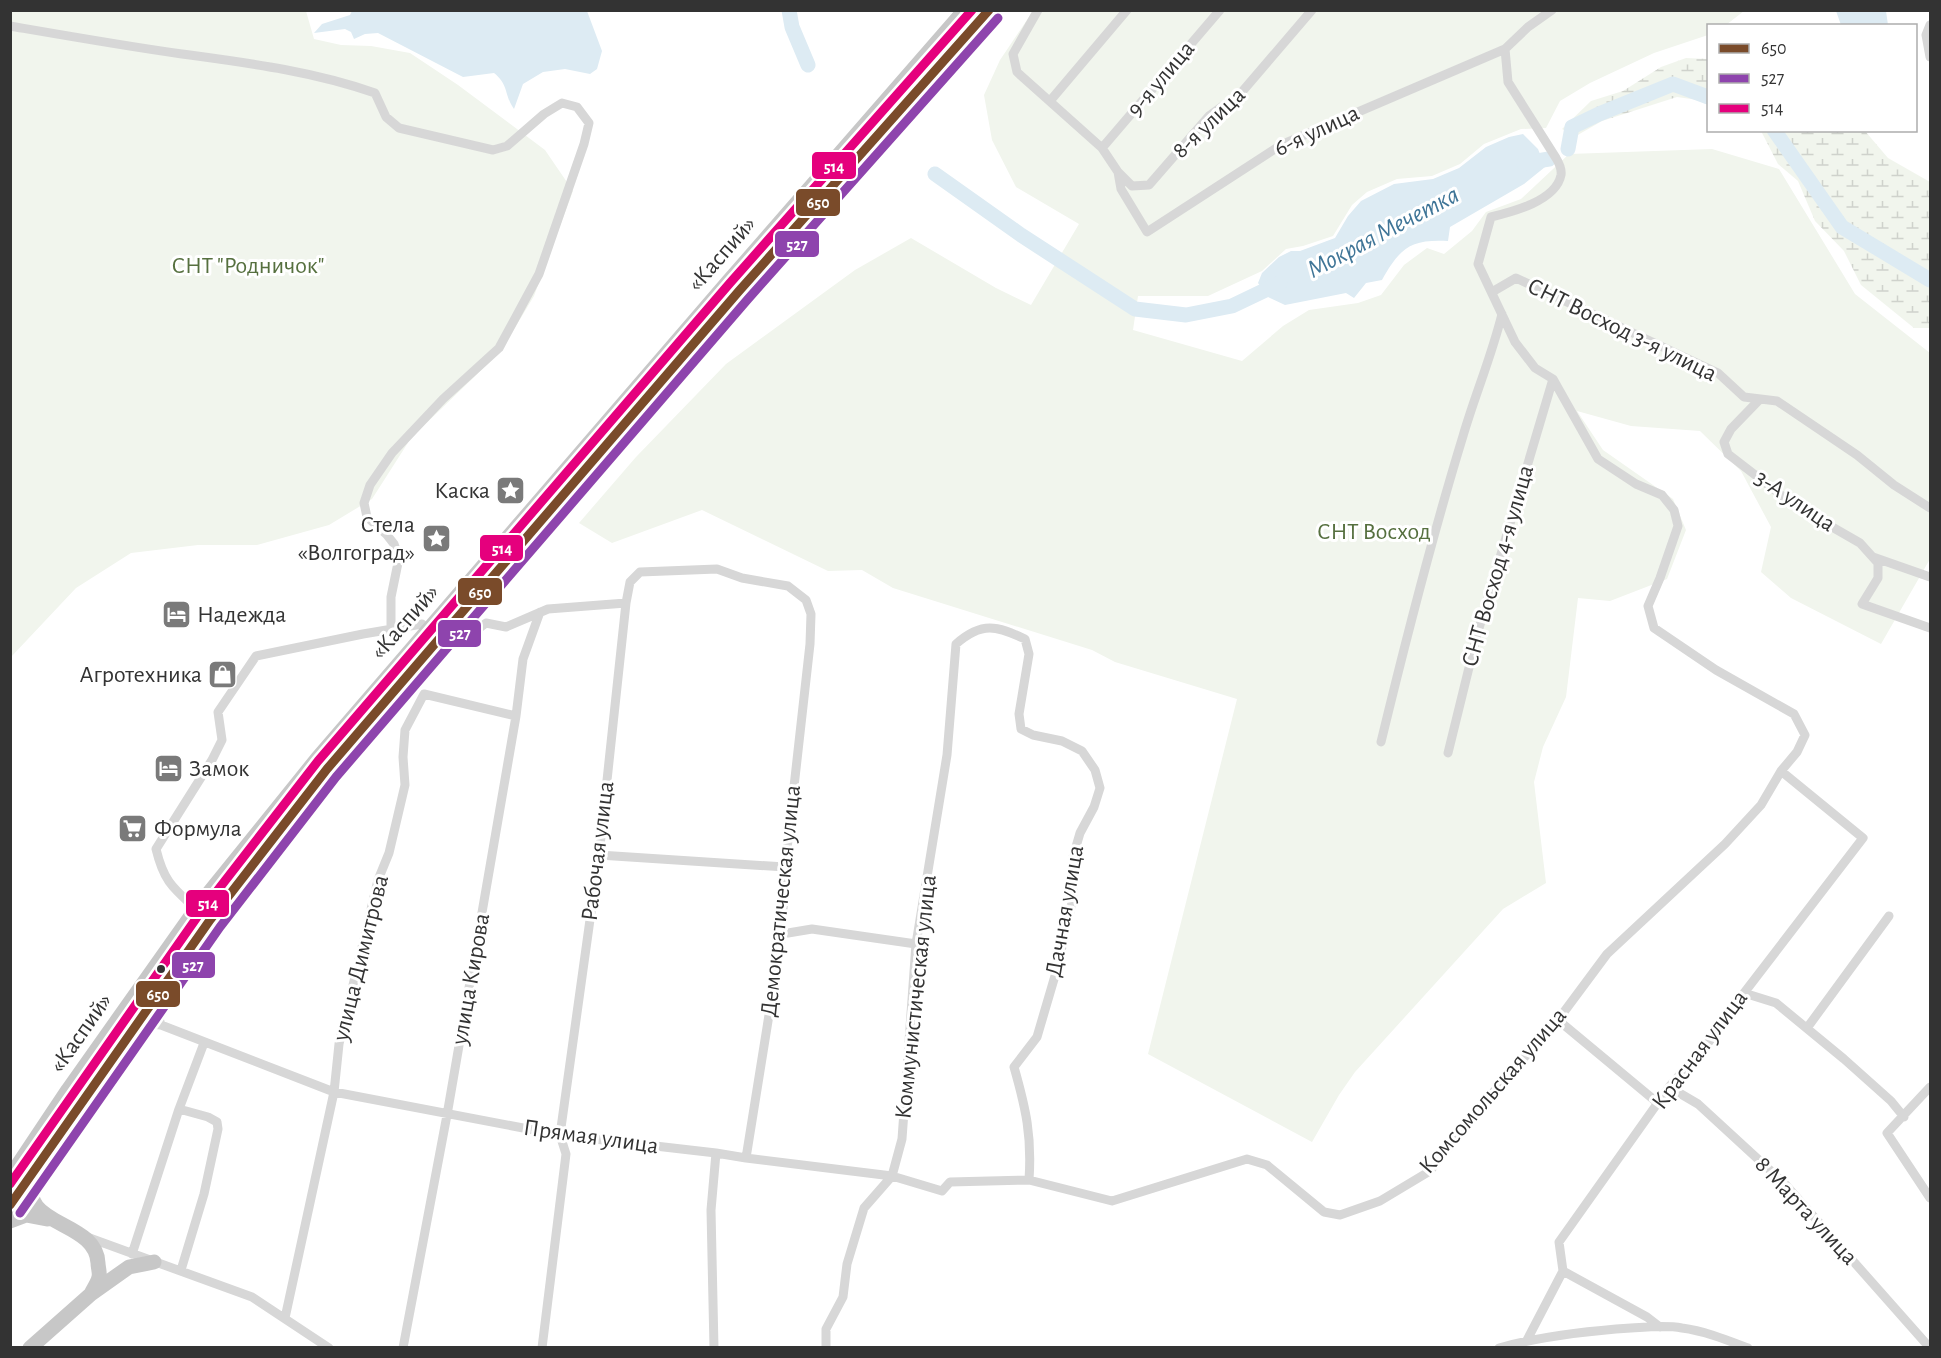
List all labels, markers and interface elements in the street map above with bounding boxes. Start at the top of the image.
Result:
legend [1707,24,1917,132]
street label: 9-я улица [1123,37,1199,121]
text: 650 [1761,40,1787,58]
text: 527 [1761,70,1784,88]
street label: 8-я улица [1168,83,1250,163]
text: 514 [1761,100,1784,118]
street label: 6-я улица [1271,101,1363,161]
line badge: 514 [811,151,857,180]
text: 514 [824,159,844,175]
water label: Мокрая Мечетка [1303,181,1463,283]
line badge: 650 [795,188,841,217]
text: 650 [807,195,829,211]
street label: «Каспий» [683,212,761,296]
line badge: 527 [774,230,820,258]
text: 527 [786,237,808,253]
park label: СНТ "Родничок" [172,254,324,278]
street label: СНТ Восход 3-я улица [1524,274,1720,386]
street label: СНТ Восход 4-я улица [1458,462,1538,670]
street label: 3-А улица [1750,466,1840,536]
place icon: Каска [495,475,527,507]
place label: Каска [434,479,490,503]
place label: Стела «Волгоград» [298,513,415,565]
park label: СНТ Восход [1317,520,1431,544]
place icon: Стела «Волгоград» [420,523,452,555]
line badge: 514 [479,534,524,562]
text: 514 [492,541,512,557]
line badge: 650 [457,577,503,606]
street label: «Каспий» [366,580,444,664]
text: 650 [469,585,491,601]
hotel icon: Надежда [160,599,192,631]
place label: Надежда [197,603,286,627]
line badge: 527 [437,619,482,648]
text: 527 [449,626,471,642]
shop icon: Агротехника [207,659,239,691]
place label: Агротехника [80,663,202,687]
hotel icon: Замок [152,753,184,785]
place label: Замок [189,757,249,781]
street label: Рабочая улица [578,780,618,922]
street label: Демократическая улица [757,784,805,1018]
supermarket icon: Формула [117,813,149,845]
place label: Формула [154,817,242,841]
street label: Дачная улица [1042,843,1088,979]
street label: улица Димитрова [329,873,393,1044]
street label: Коммунистическая улица [891,874,941,1120]
line badge: 514 [185,889,230,918]
text: 514 [198,896,218,912]
street label: улица Кирова [447,911,494,1048]
line badge: 527 [171,951,216,979]
text: 527 [182,958,204,974]
unlabelled marker [155,963,167,975]
line badge: 650 [135,980,181,1008]
street label: Красная улица [1648,986,1752,1114]
text: 650 [147,987,169,1003]
street label: «Каспий» [45,989,117,1077]
street label: Комсомольская улица [1415,1004,1571,1178]
street label: Прямая улица [522,1116,660,1158]
street label: 8 Марта улица [1750,1152,1862,1270]

